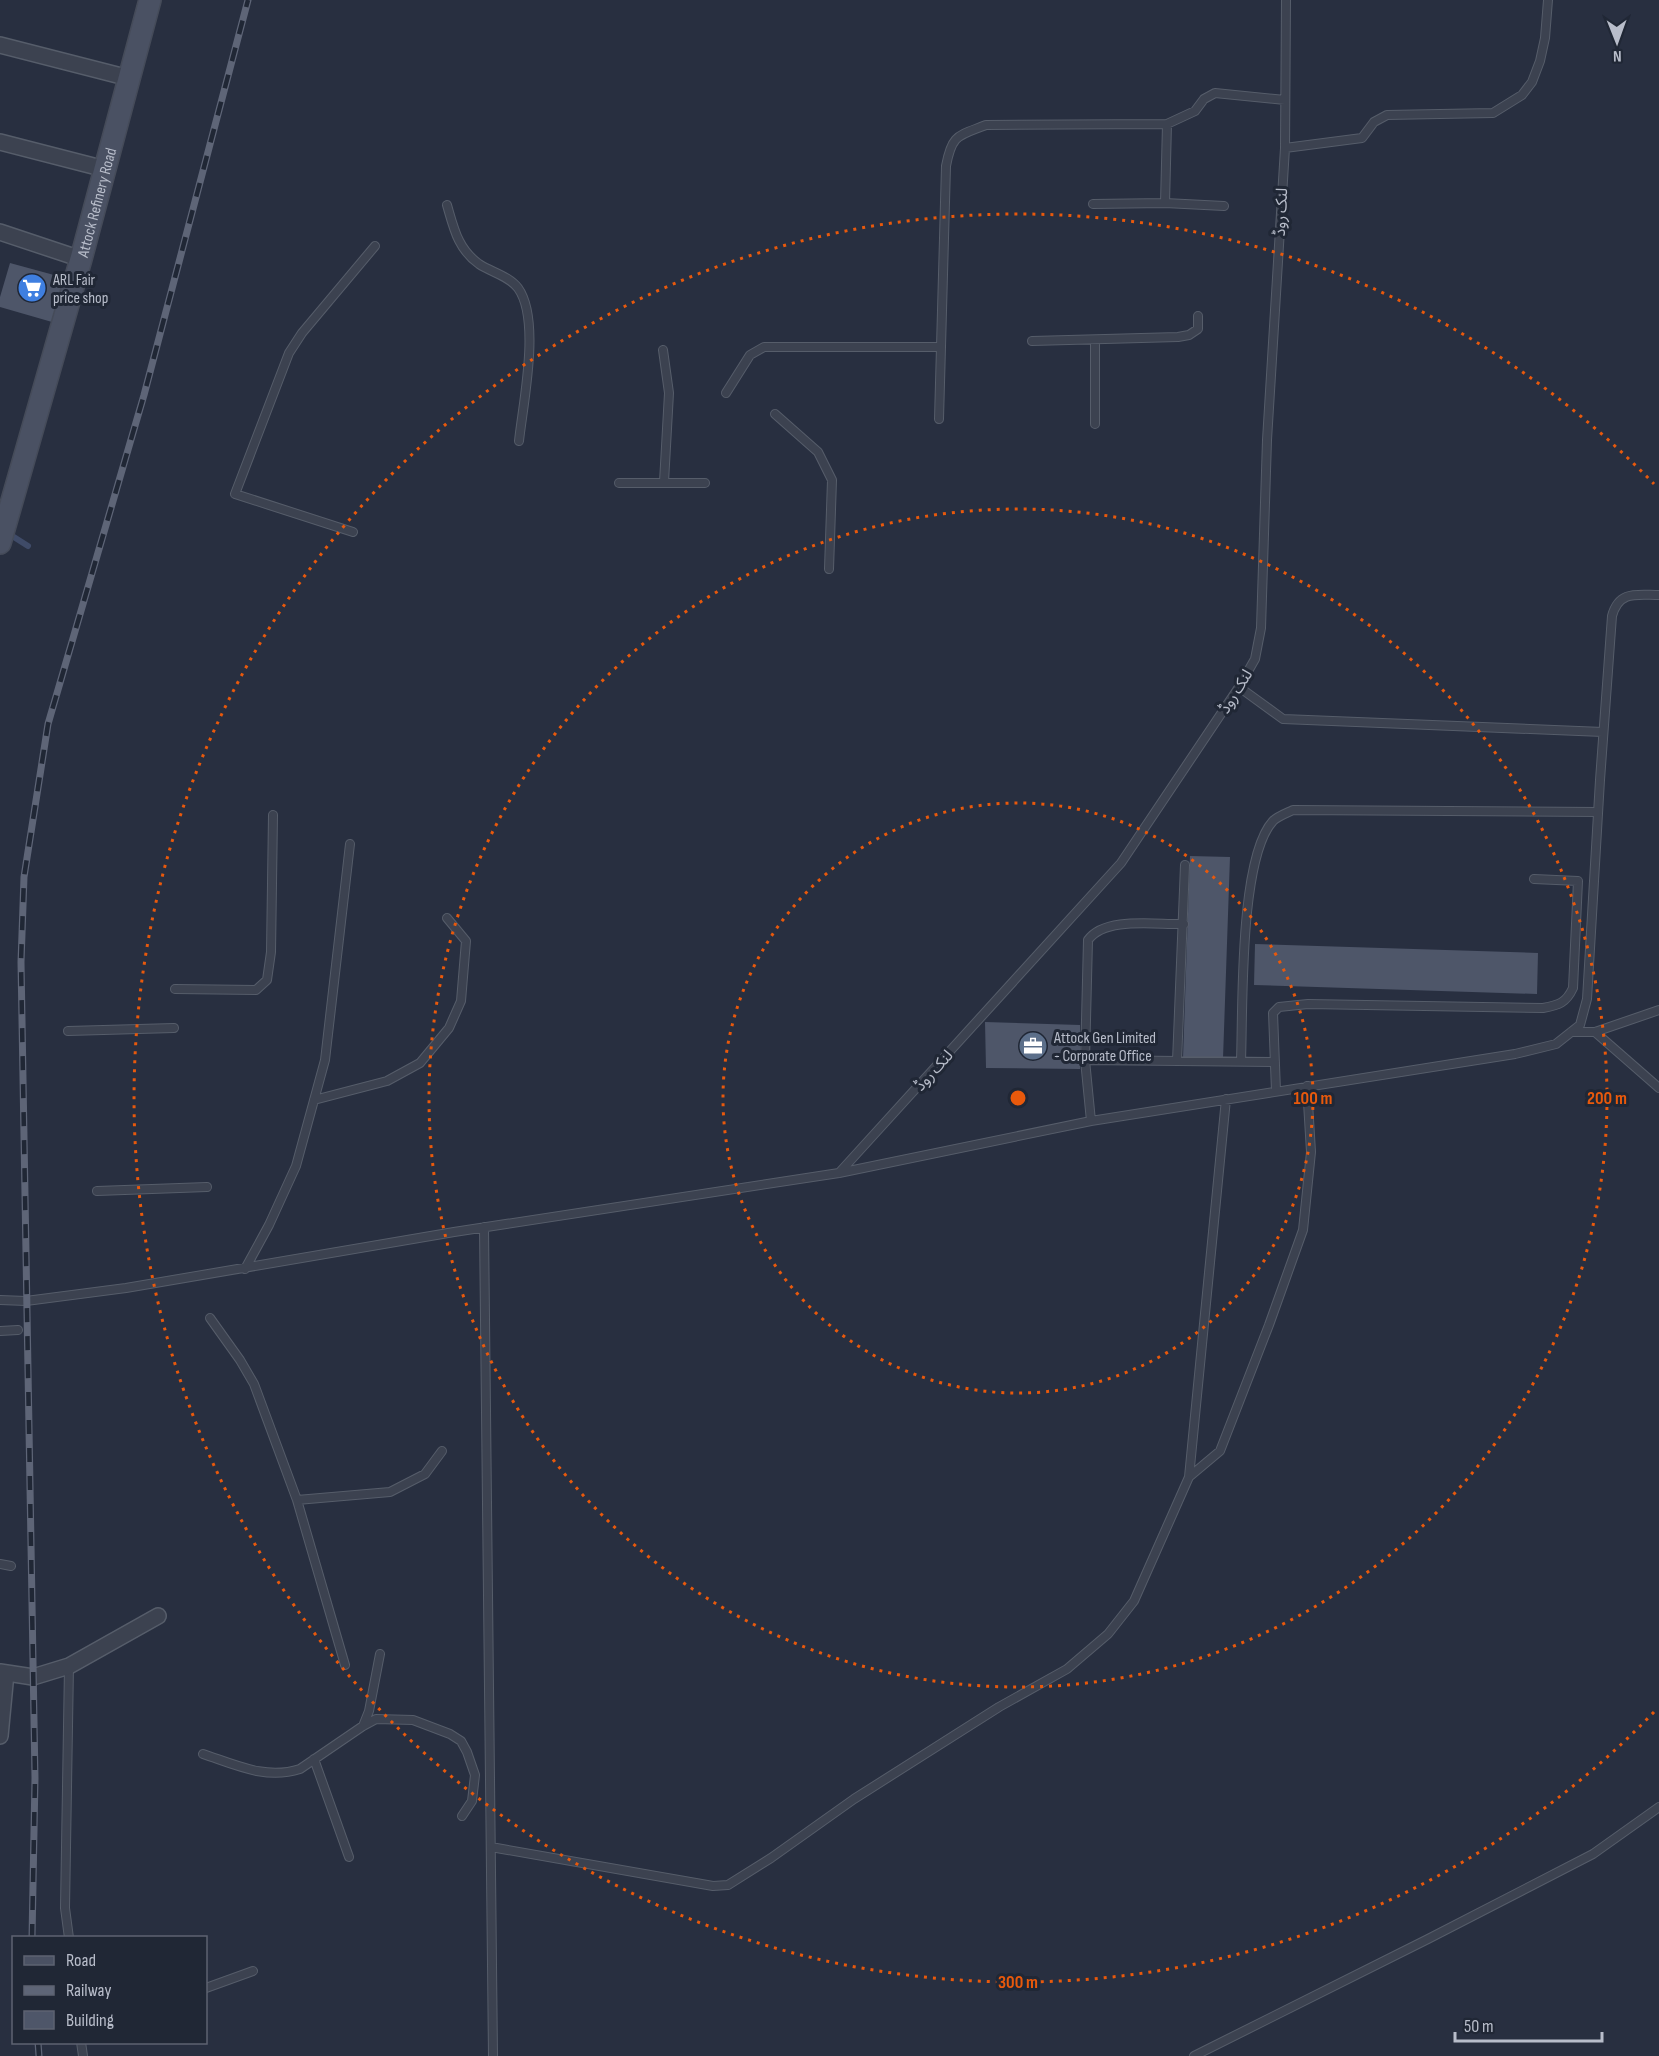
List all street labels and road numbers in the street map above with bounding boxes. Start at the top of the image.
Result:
street label: Attock Refinery Road [74,146,121,260]
street label: لنک روڈ [1270,187,1292,237]
street label: لنک روڈ [1215,666,1257,717]
street label: لنک روڈ [911,1046,957,1095]

